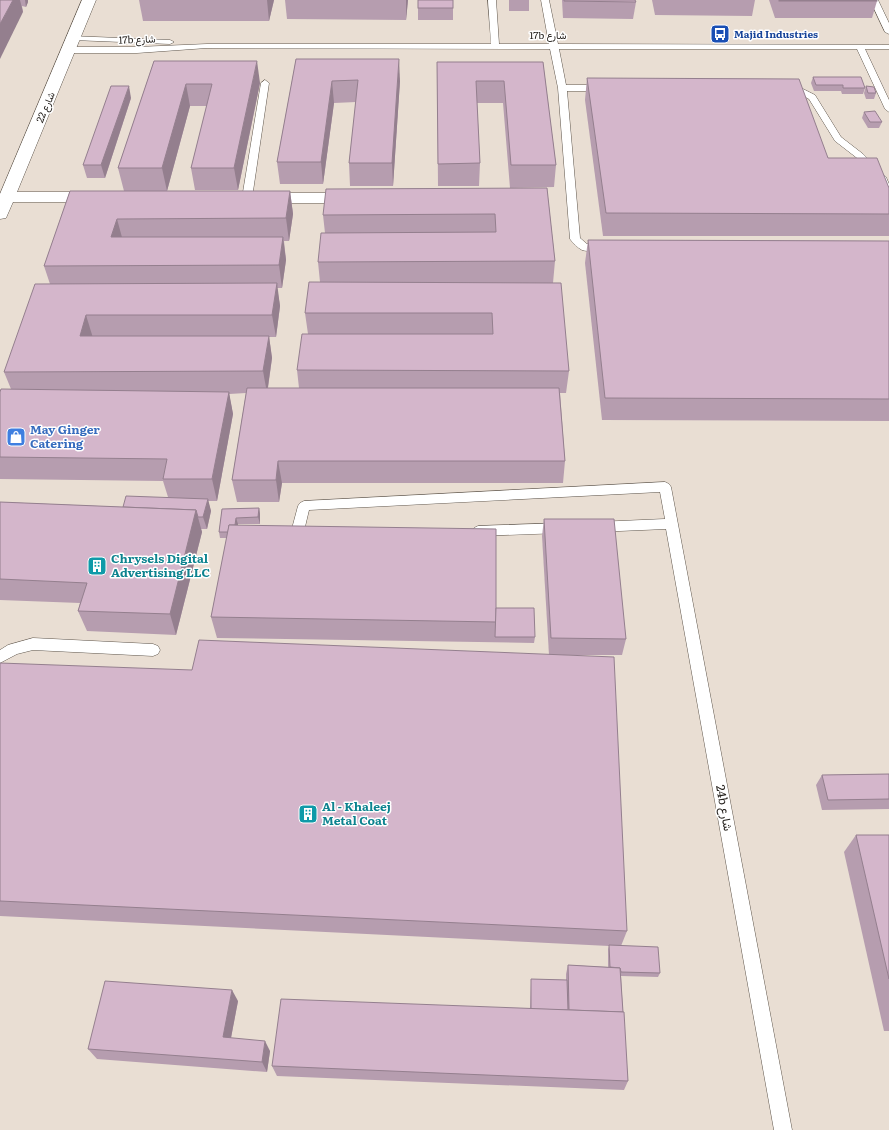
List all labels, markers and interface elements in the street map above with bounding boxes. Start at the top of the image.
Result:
bus stop icon: Majid Industries [709,23,731,45]
place label: Majid Industries [734,26,818,41]
street label: 17b شارع [529,27,567,42]
street label: 17b شارع [118,30,156,47]
street label: شارع 22 [31,89,58,125]
place label: May Ginger Catering [30,420,100,452]
shop icon: May Ginger Catering [5,426,27,448]
place label: Chrysels Digital Advertising LLC [111,549,210,581]
building icon: Chrysels Digital Advertising LLC [86,555,108,577]
street label: 24b شارع [711,783,738,832]
place label: Al - Khaleej Metal Coat [322,797,391,829]
building icon: Al - Khaleej Metal Coat [297,803,319,825]

